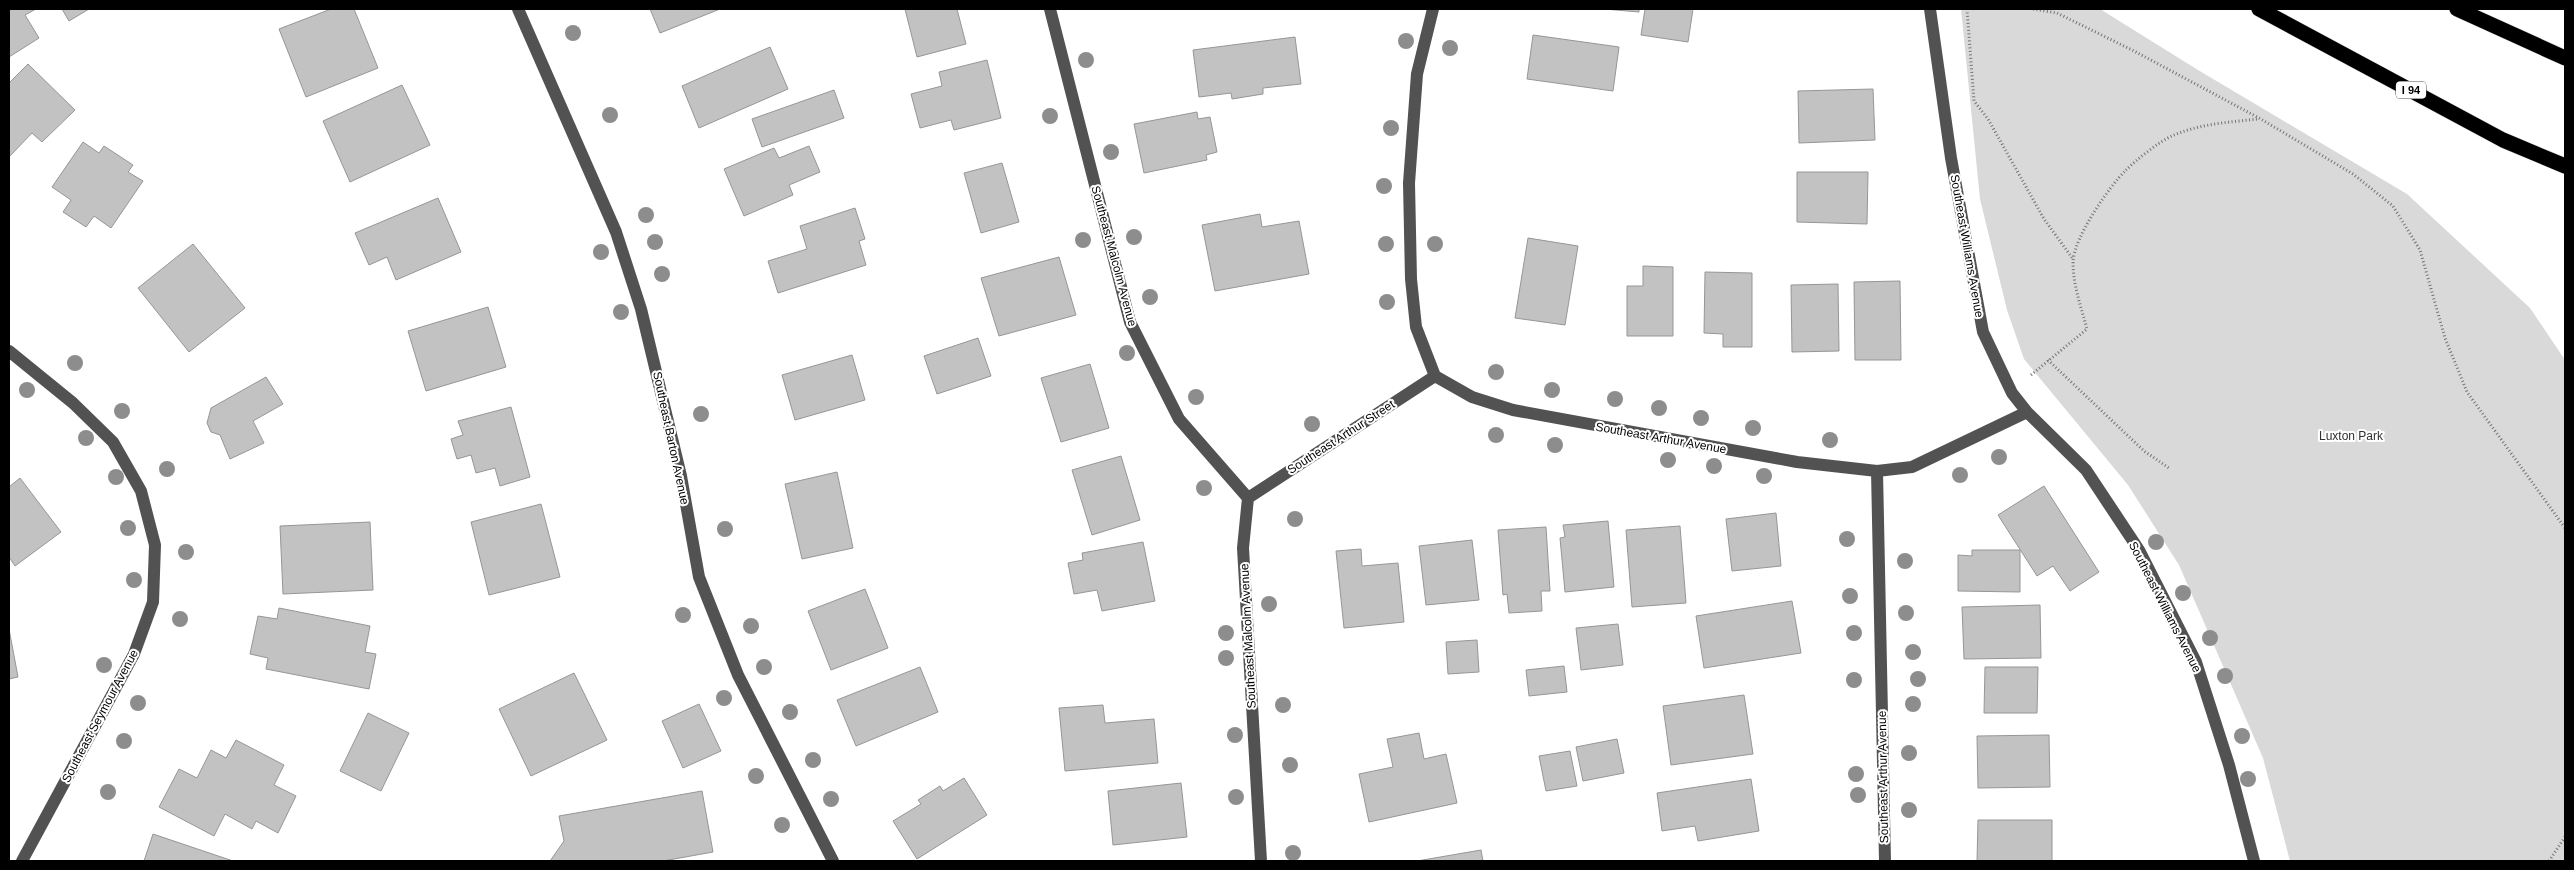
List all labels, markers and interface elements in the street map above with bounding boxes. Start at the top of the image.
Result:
road number: I 94 [2396,82,2426,98]
street label: Southeast Williams Avenue [1947,173,1987,319]
street label: Southeast Malcolm Avenue [1088,184,1140,328]
street label: Southeast Barton Avenue [650,370,692,506]
street label: Southeast Arthur Street [1285,397,1398,477]
street label: Southeast Arthur Avenue [1595,420,1728,456]
park label: Luxton Park [2319,429,2384,443]
street label: Southeast Williams Avenue [2126,539,2204,675]
street label: Southeast Malcolm Avenue [1237,563,1259,709]
street label: Southeast Seymour Avenue [59,647,141,785]
street label: Southeast Arthur Avenue [1875,710,1891,843]

